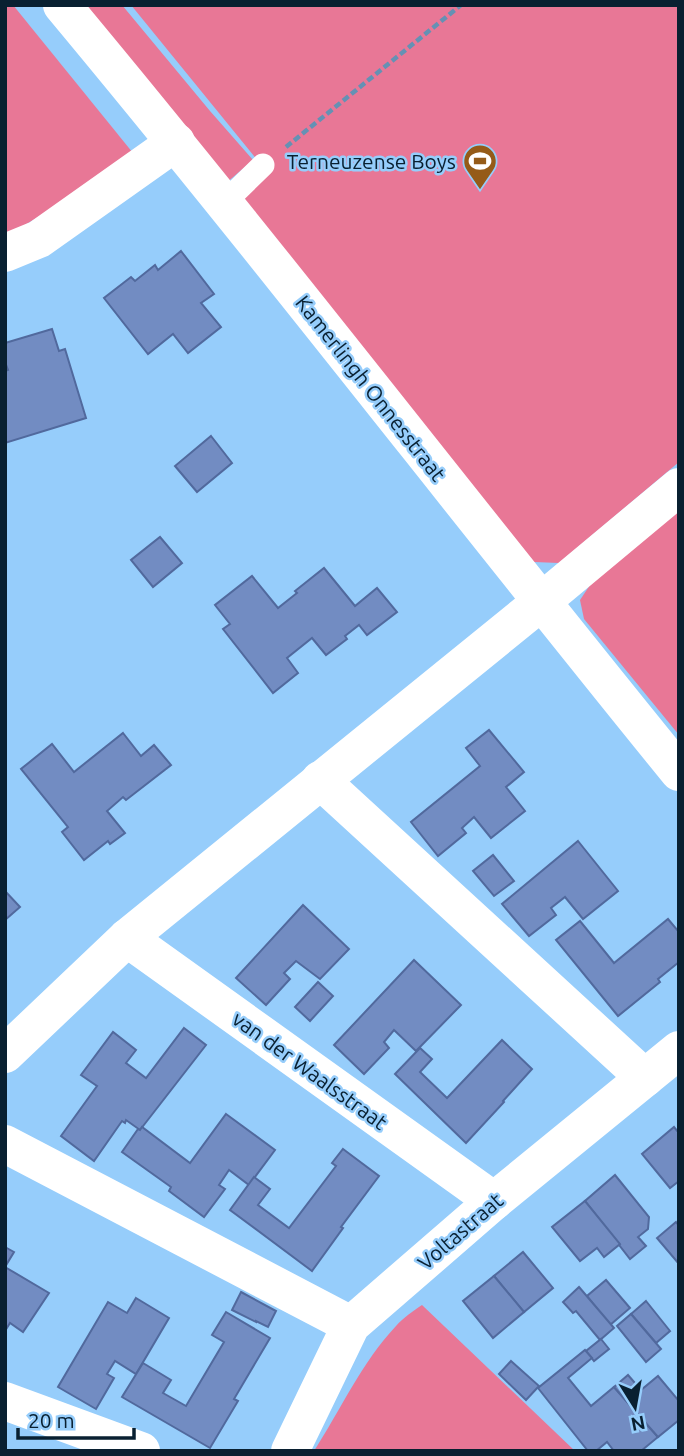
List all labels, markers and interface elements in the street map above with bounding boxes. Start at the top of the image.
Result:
sports icon: Terneuzense Boys [461,142,499,191]
place label: Terneuzense Boys [287,149,456,173]
street label: Kamerlingh Onnesstraat [291,290,451,486]
street label: van der Waalsstraat [228,1006,392,1134]
street label: Voltastraat [413,1188,507,1274]
north arrow [600,1372,670,1442]
scale bar [18,1396,133,1440]
text: 20 m [28,1408,75,1432]
text: N [629,1412,647,1436]

